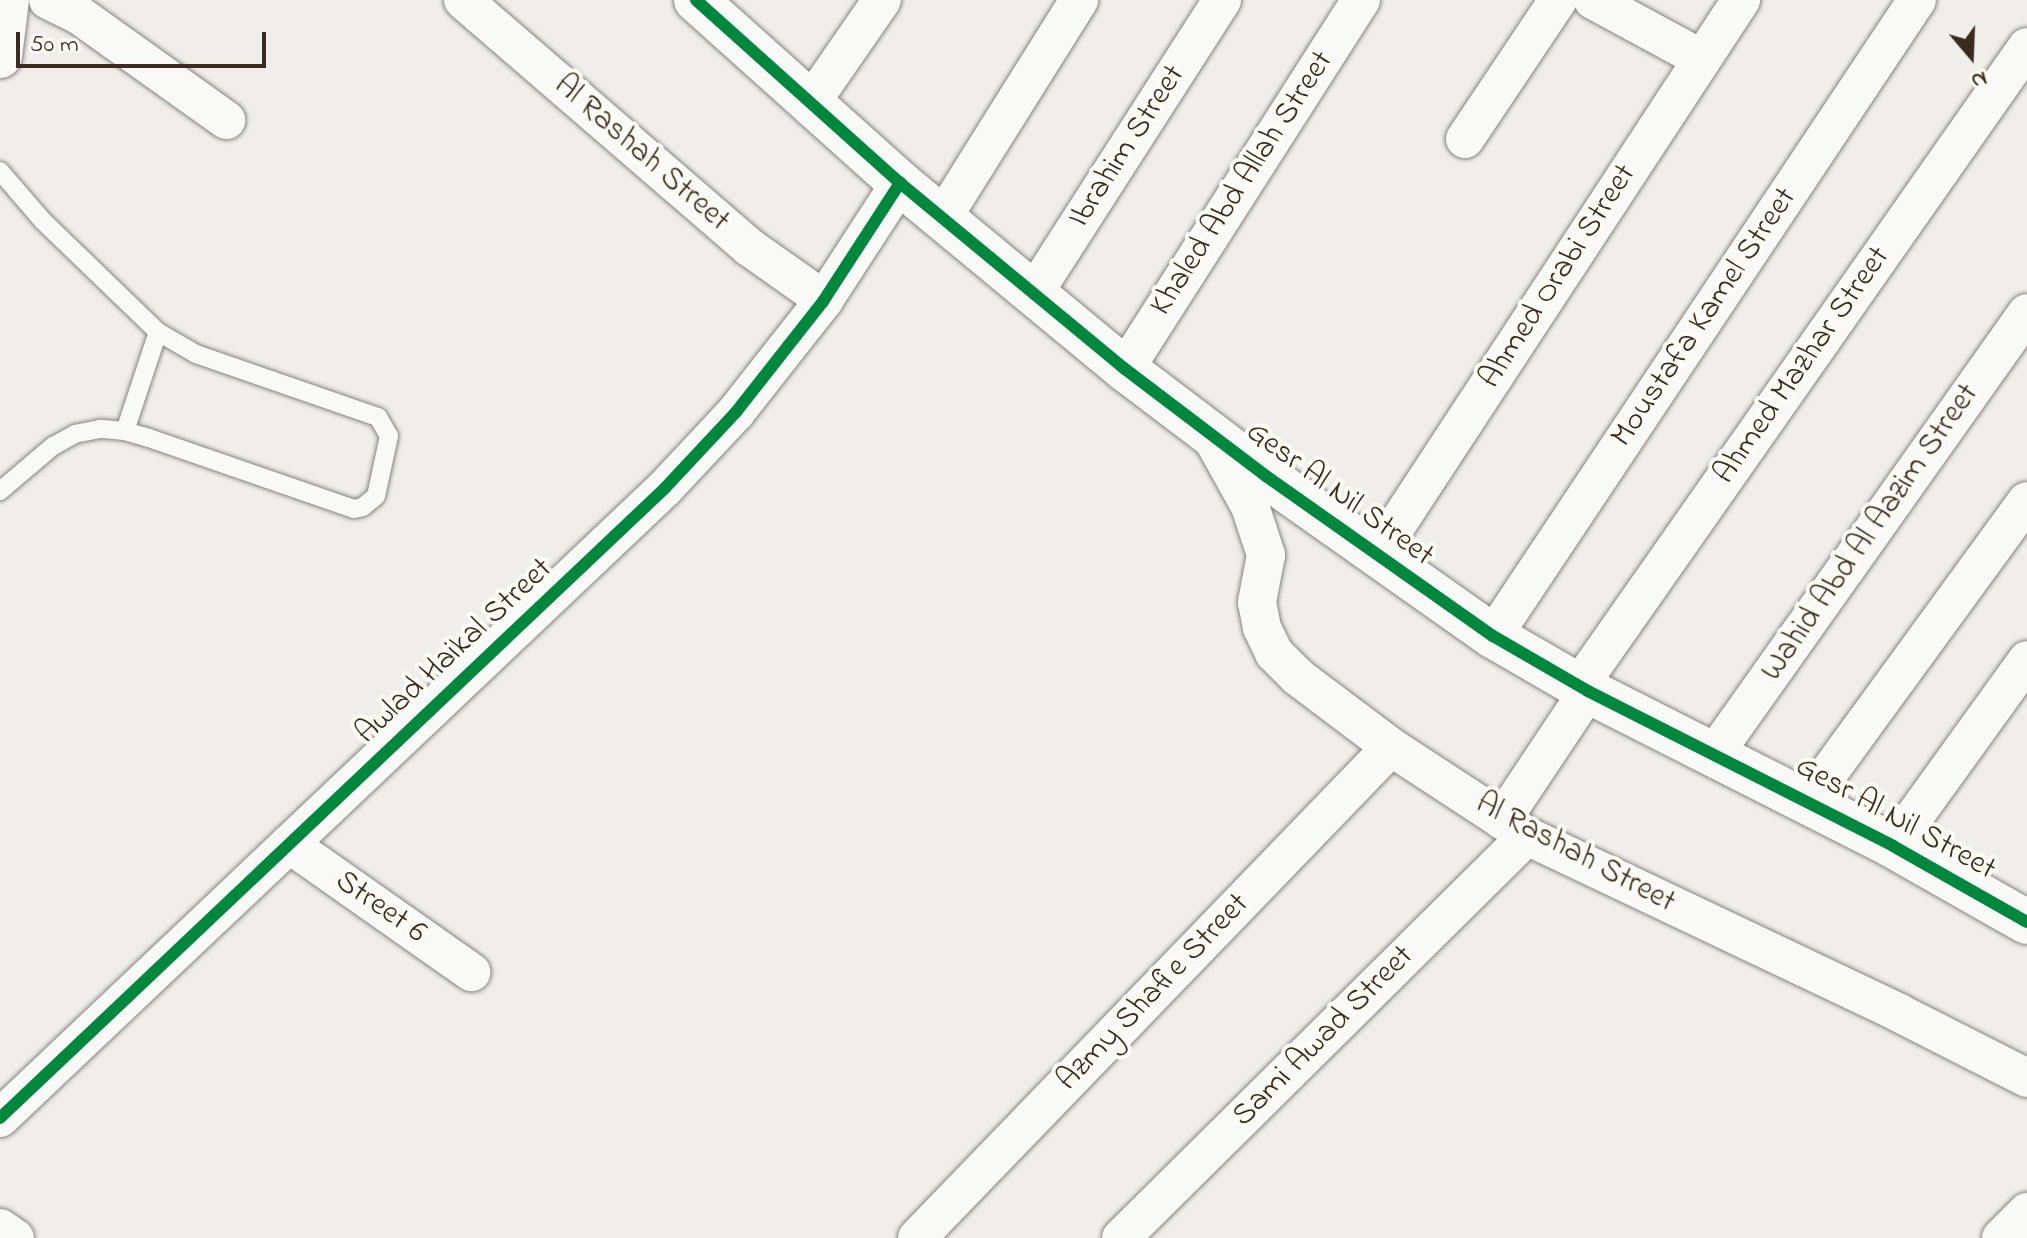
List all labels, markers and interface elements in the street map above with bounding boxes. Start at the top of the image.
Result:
scale bar [20,16,270,66]
north arrow [1931,16,2011,96]
text: 50 m [30,28,79,63]
street label: Khaled Abd Allah Street [1143,44,1343,324]
street label: Ibrahim Street [1061,59,1195,235]
text: N [1967,61,1991,96]
street label: Al Rashah Street [545,67,737,241]
street label: Ahmed Orabi Street [1472,158,1646,396]
street label: Moustafa Kamel Street [1604,181,1806,455]
street label: Ahmed Mazhar Street [1707,240,1899,492]
street label: Wahid Abd Al Aazim Street [1754,377,1988,689]
street label: Gesr Al Nil Street [1237,414,1441,576]
street label: Awlad Haikal Street [348,551,562,753]
street label: Gesr Al Nil Street [1788,748,2002,890]
street label: Al Rashah Street [1469,785,1681,923]
street label: Street 6 [327,863,433,953]
street label: Azmy Shafie Street [1050,886,1258,1100]
street label: Sami Awad Street [1225,938,1423,1136]

